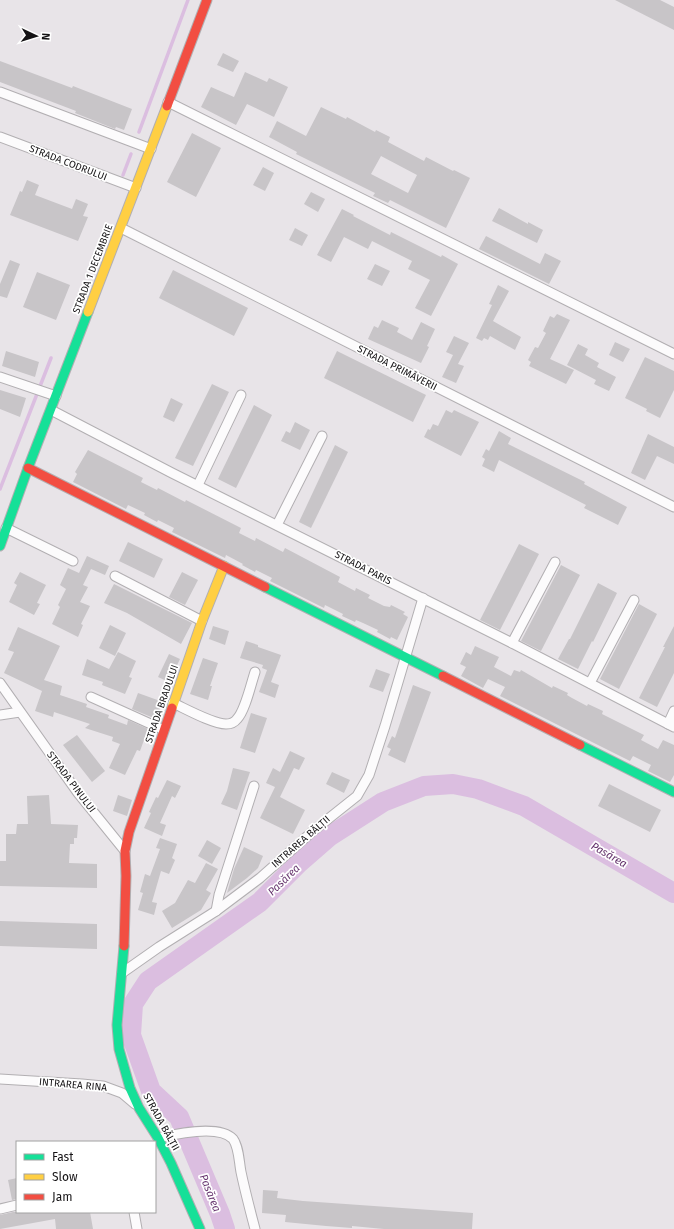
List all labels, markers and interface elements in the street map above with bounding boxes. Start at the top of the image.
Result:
north arrow [16,16,56,56]
text: N [39,33,52,41]
street label: STRADA CODRULUI [27,143,109,183]
street label: STRADA 1 DECEMBRIE [70,223,116,315]
street label: STRADA PRIMĂVERII [355,342,439,393]
street label: STRADA PARIS [333,549,394,588]
street label: STRADA BRADULUI [143,663,181,745]
street label: STRADA PINULUI [44,749,98,815]
street label: INTRAREA BĂLȚII [269,813,333,871]
water label: Pasărea [589,840,629,870]
water label: Pasărea [265,862,303,898]
street label: INTRAREA RINA [39,1076,108,1094]
street label: STRADA BĂLȚII [139,1091,183,1153]
legend [16,1141,156,1213]
text: Fast [52,1150,74,1164]
text: Slow [52,1170,78,1184]
water label: Pasărea [197,1172,223,1214]
text: Jam [52,1190,72,1204]

